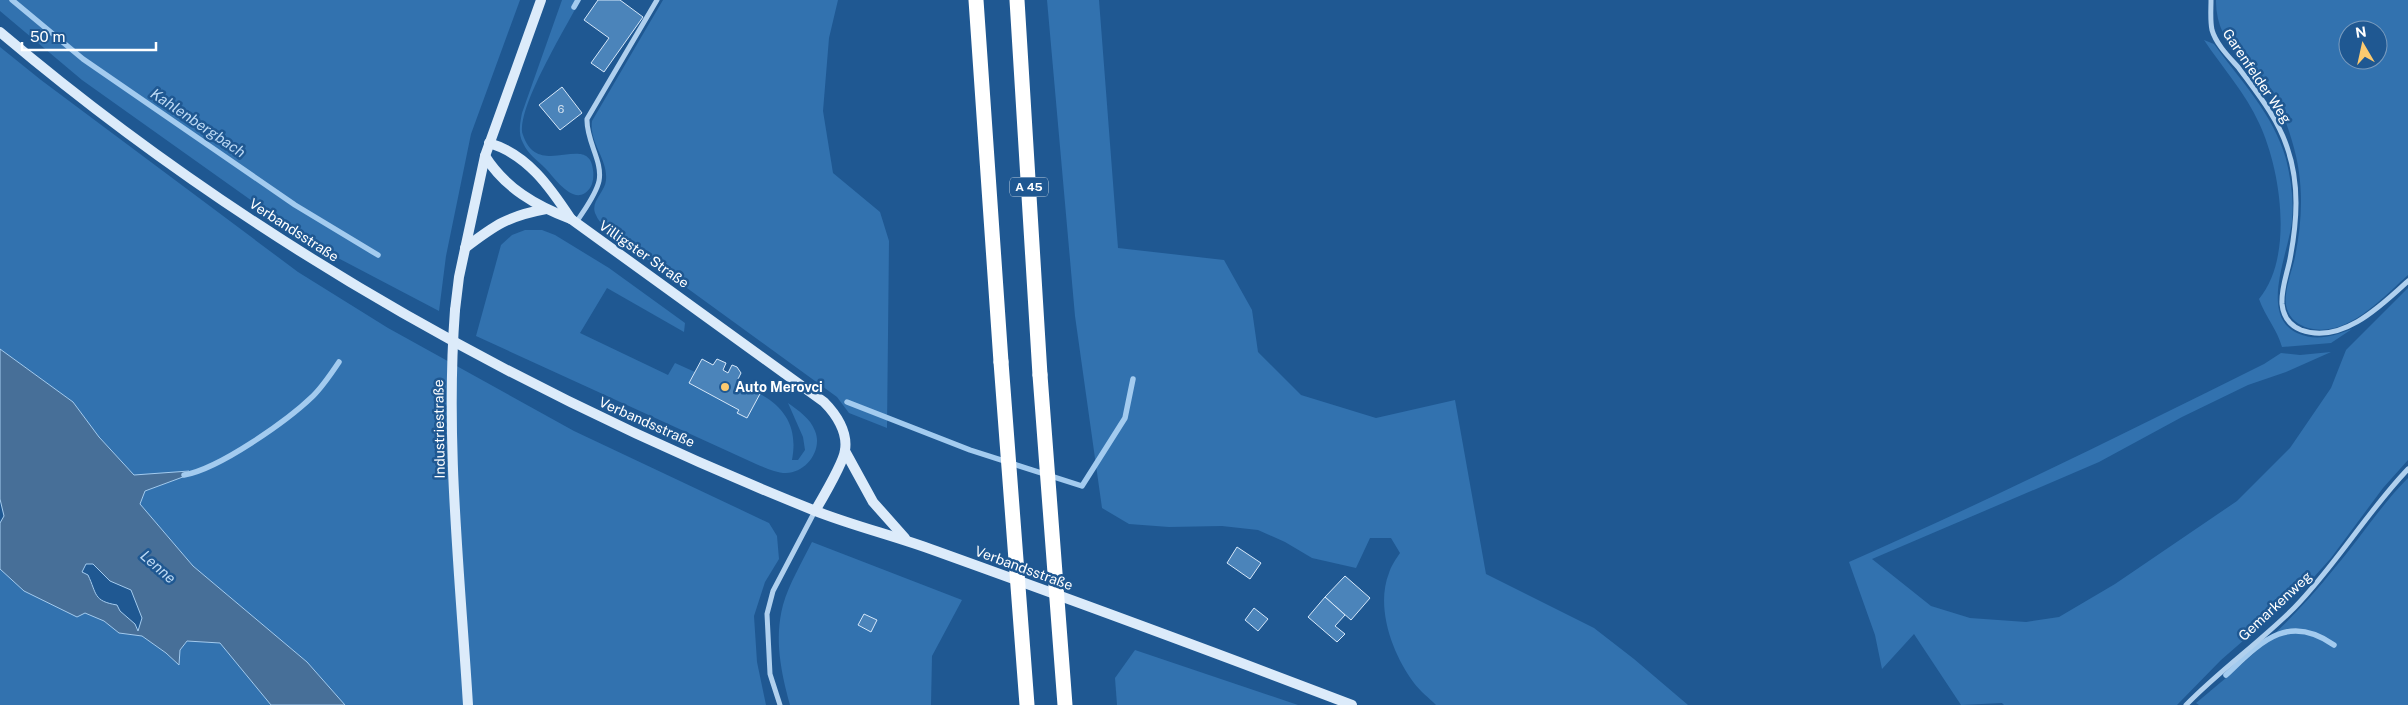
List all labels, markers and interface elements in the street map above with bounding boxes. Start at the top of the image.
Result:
scale bar [22,20,156,52]
north arrow [2338,20,2388,70]
text: N [2354,23,2368,41]
street label: Garenfelder Weg [2219,26,2295,127]
text: 50 m [30,28,65,45]
water label: Kahlenbergbach [148,85,249,161]
house number: 6 [558,103,565,115]
road number: A 45 [1010,178,1048,196]
street label: Verbandsstraße [246,195,342,265]
street label: Villigster Straße [596,217,692,291]
street label: Industriestraße [430,379,448,479]
place label: Auto Merovci [735,379,823,395]
marker: Auto Merovci [719,381,731,393]
street label: Verbandsstraße [597,394,697,450]
street label: Verbandsstraße [973,543,1075,593]
water label: Lenne [137,547,179,587]
street label: Gemarkenweg [2235,568,2315,644]

